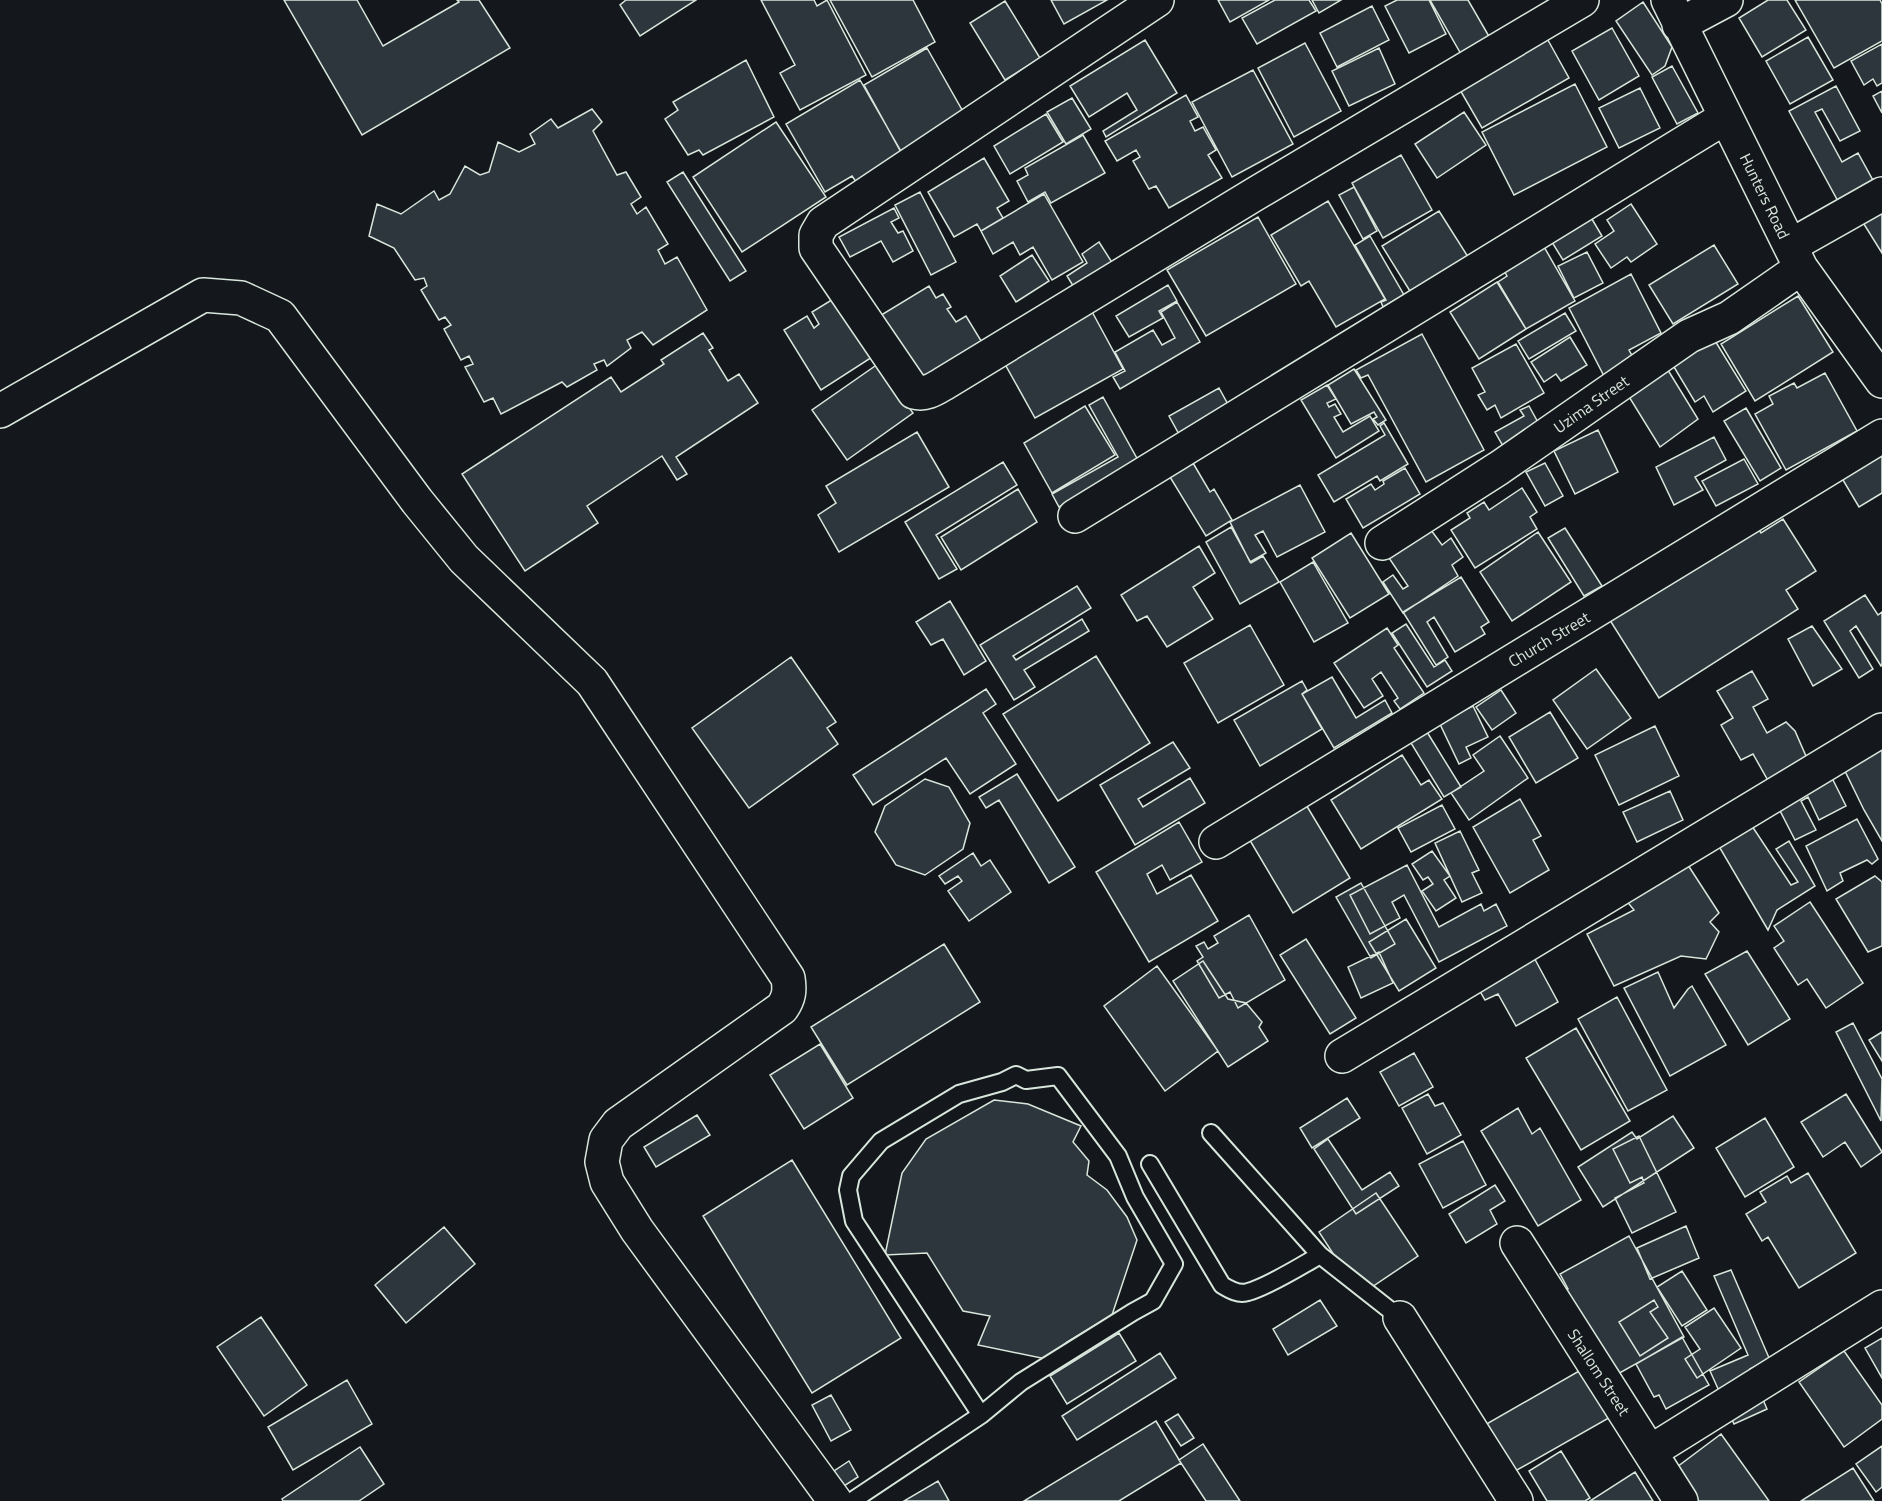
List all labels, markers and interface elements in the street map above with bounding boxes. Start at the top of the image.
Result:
street label: Hunters Road [1734,149,1796,243]
street label: Uzima Street [1548,369,1634,439]
street label: Church Street [1504,605,1595,673]
street label: Shallom Street [1562,1324,1636,1420]

